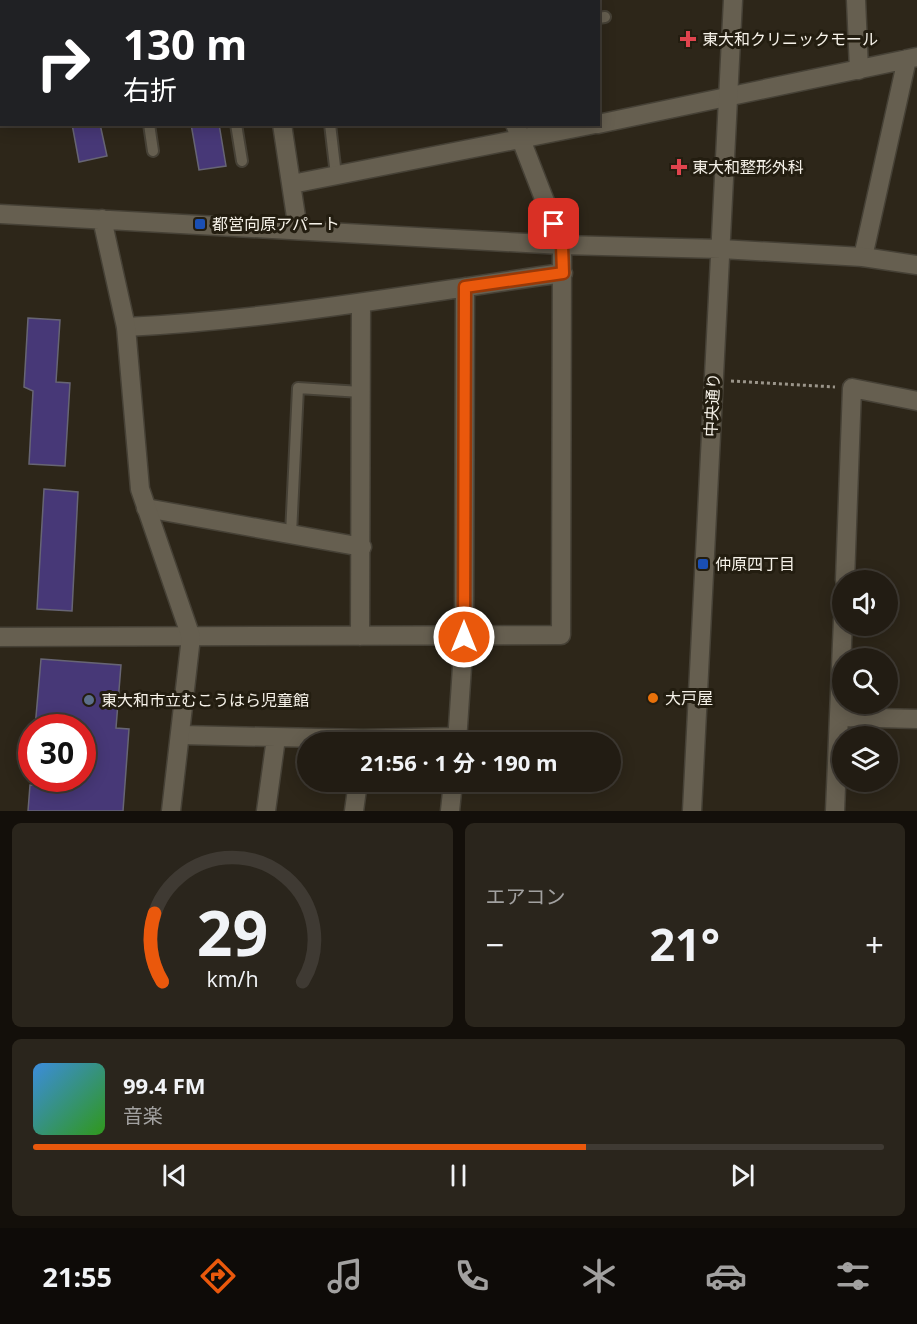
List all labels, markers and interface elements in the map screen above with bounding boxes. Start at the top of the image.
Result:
text: 130 m [123,15,247,72]
icon: right [24,24,102,102]
place label: 東大和クリニックモール [702,28,878,50]
marker: 東大和クリニックモール [679,30,697,48]
text: 右折 [123,71,177,108]
place label: 東大和整形外科 [692,156,804,178]
marker: 東大和整形外科 [670,158,688,176]
pin [528,198,579,249]
icon: arrive [537,207,570,240]
place label: 都営向原アパート [212,213,340,235]
marker: 都営向原アパート [193,217,207,231]
street label: 中央通り [699,372,725,438]
place label: 仲原四丁目 [715,553,795,575]
marker: 仲原四丁目 [696,557,710,571]
map controls [832,570,898,792]
button: sound [832,570,898,636]
position arrow [432,605,496,669]
button: search [832,648,898,714]
place label: 大戸屋 [665,687,713,709]
place label: 東大和市立むこうはら児童館 [101,689,309,711]
marker: 大戸屋 [646,691,660,705]
marker: 東大和市立むこうはら児童館 [82,693,96,707]
speed limit sign: 30 [18,714,96,792]
button: layers [832,726,898,792]
text: 21:56 · 1 分 · 190 m [360,747,558,777]
text: エアコン [486,883,566,910]
text: 29 [197,889,268,974]
text: 21° [649,913,720,974]
text: − [486,922,504,967]
text: + [865,922,884,967]
text: km/h [206,964,258,993]
text: 99.4 FM [123,1070,206,1100]
text: 音楽 [123,1102,163,1129]
icon: previous [158,1159,191,1192]
icon: pause [442,1159,475,1192]
icon: next [726,1159,759,1192]
icon: directions [197,1255,239,1297]
icon: music [324,1255,366,1297]
icon: phone [451,1255,493,1297]
icon: climate [578,1255,620,1297]
icon: car [705,1255,747,1297]
icon: filters [832,1255,874,1297]
text: 21:55 [43,1258,112,1295]

